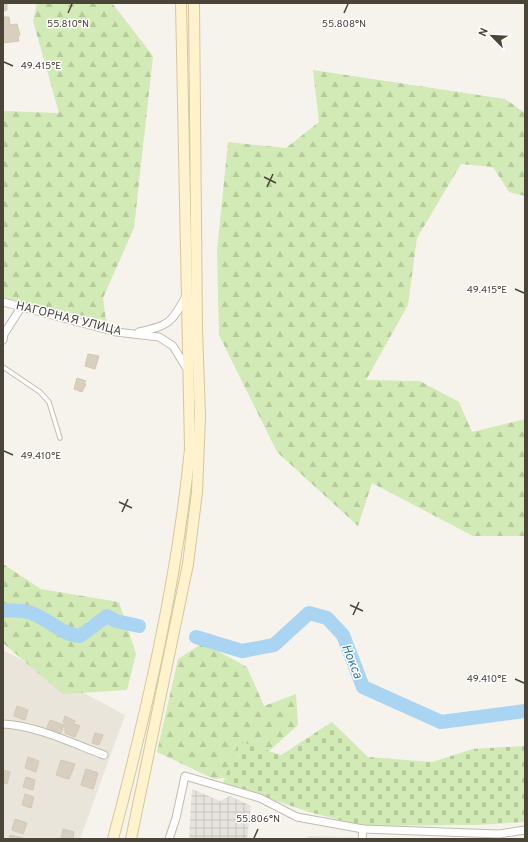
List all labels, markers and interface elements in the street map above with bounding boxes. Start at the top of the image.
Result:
north arrow [472,16,512,56]
text: 55.810°N [47,18,89,31]
text: 55.808°N [322,18,366,31]
text: N [476,26,492,39]
text: 49.415°E [21,60,61,73]
text: 49.415°E [467,284,507,297]
street label: НАГОРНАЯ УЛИЦА [14,298,123,340]
text: 49.410°E [21,450,61,463]
water label: Нокса [337,642,365,682]
text: 49.410°E [467,673,507,686]
text: 55.806°N [236,813,280,826]

